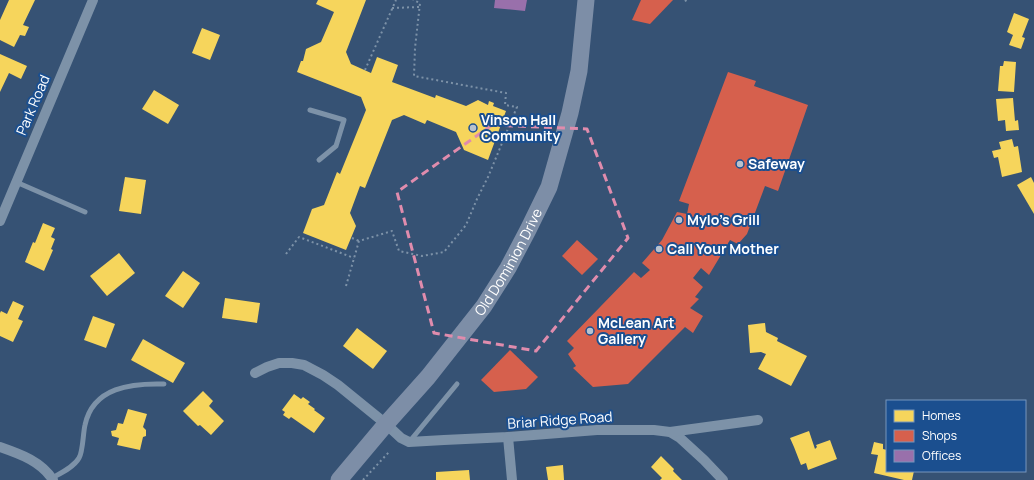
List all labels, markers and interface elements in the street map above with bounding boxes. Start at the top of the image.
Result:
street label: Park Road [11,72,54,138]
place label: Vinson Hall Community [481,110,560,145]
marker: Vinson Hall Community [468,123,478,133]
place label: Safeway [748,154,805,173]
marker: Safeway [735,159,745,169]
street label: Old Dominion Drive [470,205,546,320]
place label: Mylo's Grill [687,210,760,229]
marker: Mylo's Grill [674,215,684,225]
place label: Call Your Mother [667,239,779,258]
marker: Call Your Mother [654,244,664,254]
place label: McLean Art Gallery [598,313,674,348]
marker: McLean Art Gallery [585,326,595,336]
legend [886,400,1026,472]
street label: Briar Ridge Road [507,406,613,433]
text: Homes [922,407,961,424]
text: Shops [922,427,957,444]
text: Offices [922,447,961,464]

